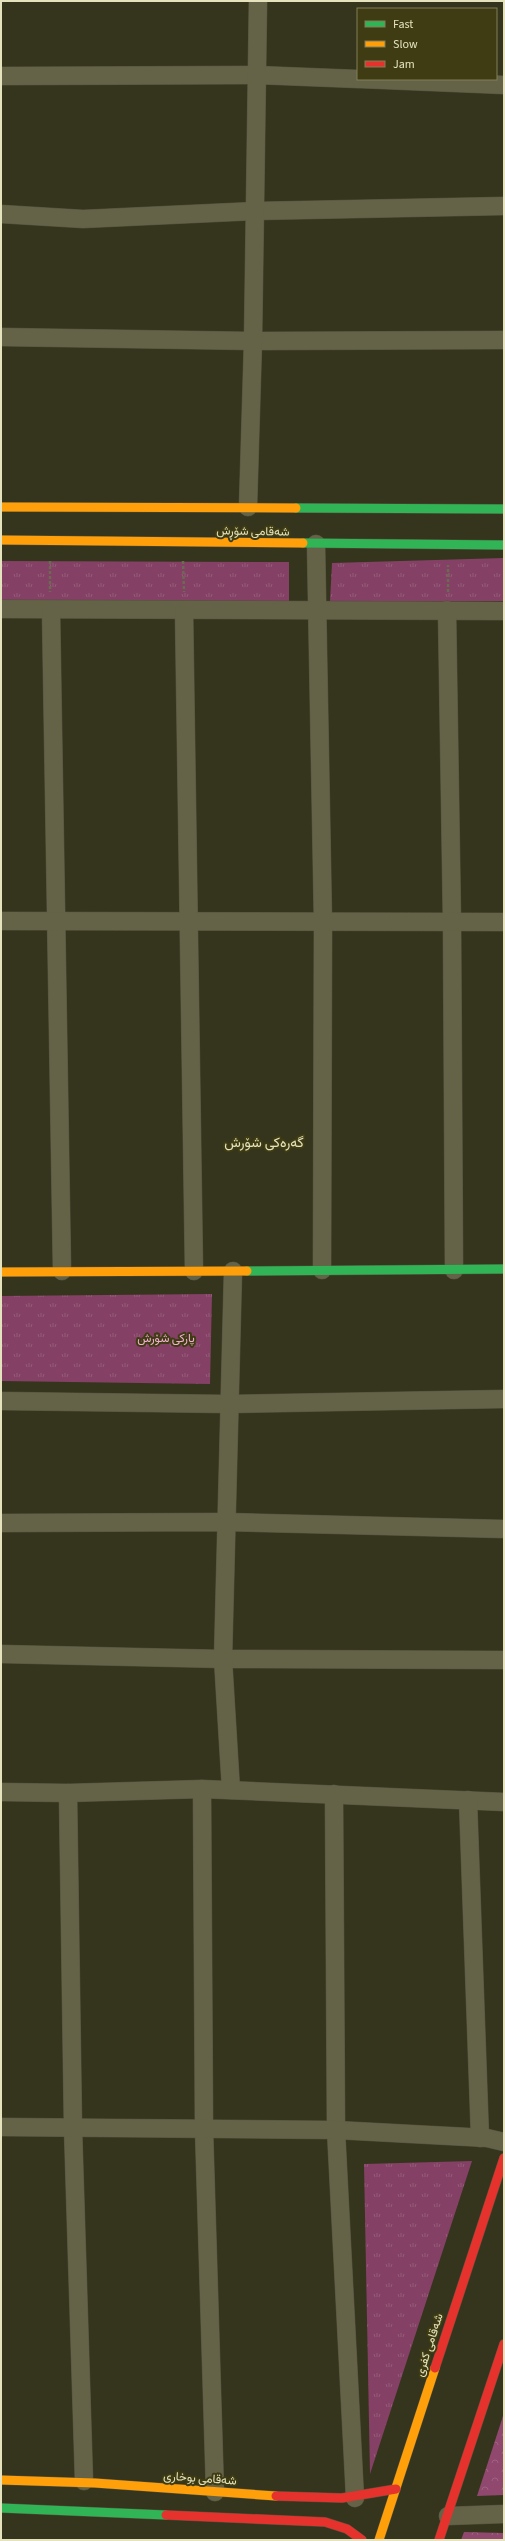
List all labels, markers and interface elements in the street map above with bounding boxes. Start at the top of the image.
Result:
legend [357,8,497,80]
text: Fast [393,16,413,33]
text: Slow [393,36,418,53]
text: Jam [393,56,415,73]
street label: شەقامی شۆڕش [216,522,290,542]
district label: گەرەکی شۆرش [224,1133,304,1153]
park label: پارکی شۆرش [137,1330,195,1347]
street label: شەقامی کفری [411,2311,448,2379]
street label: شەقامی بوخاری [163,2467,237,2490]

